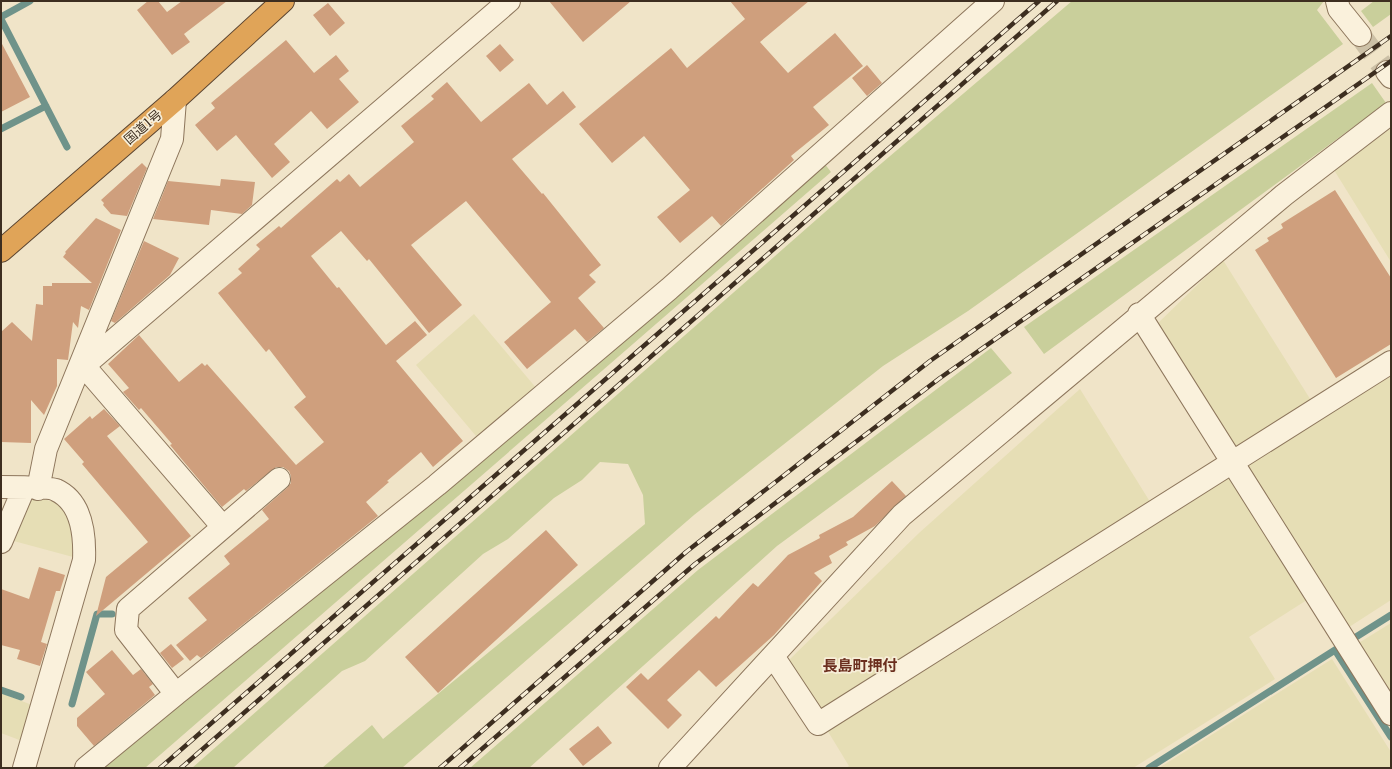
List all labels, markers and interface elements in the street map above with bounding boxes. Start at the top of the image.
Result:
street label: 国道1号 [121,106,165,148]
district label: 長島町押付 [822,656,898,675]

